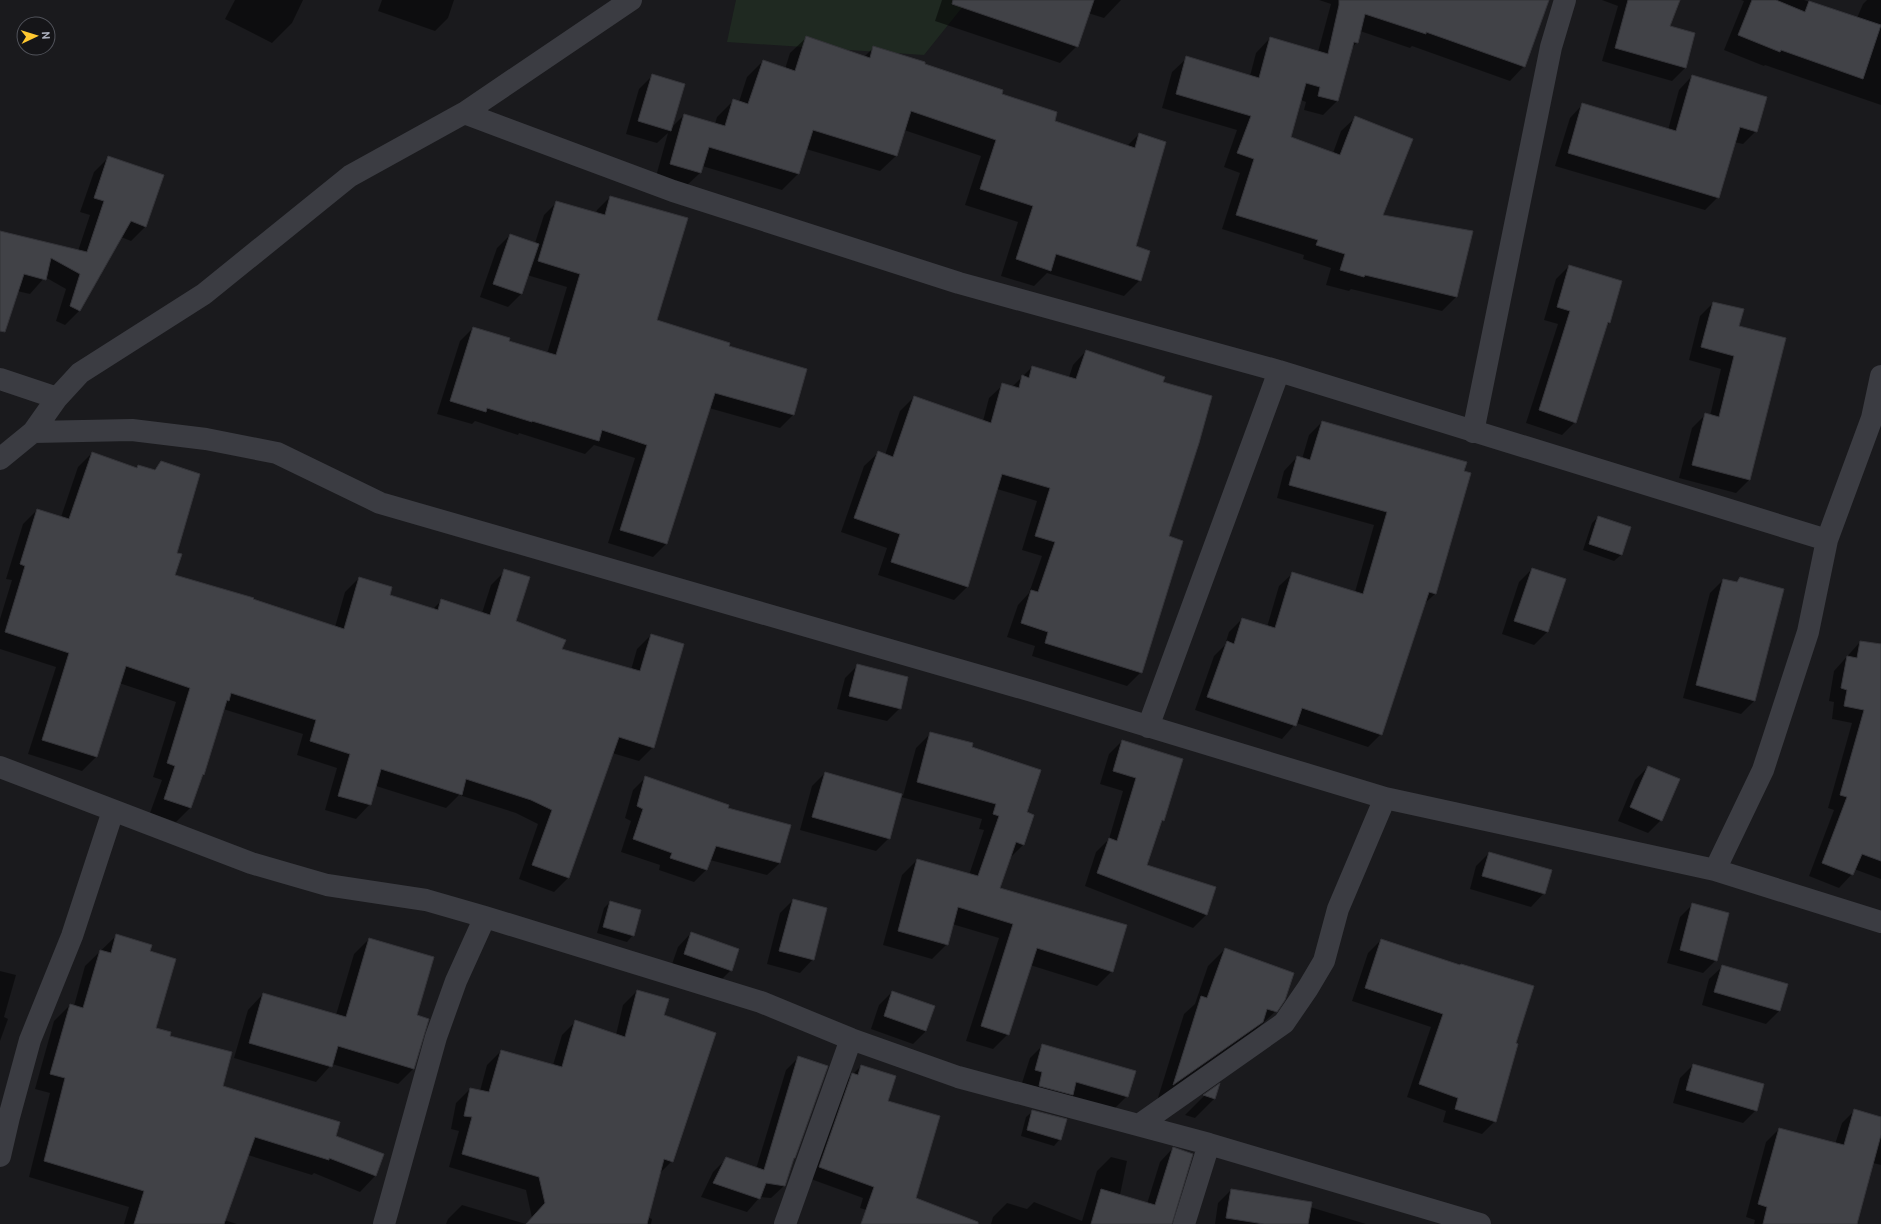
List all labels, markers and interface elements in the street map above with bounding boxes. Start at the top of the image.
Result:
north arrow [16,16,56,56]
text: N [39,31,53,40]

